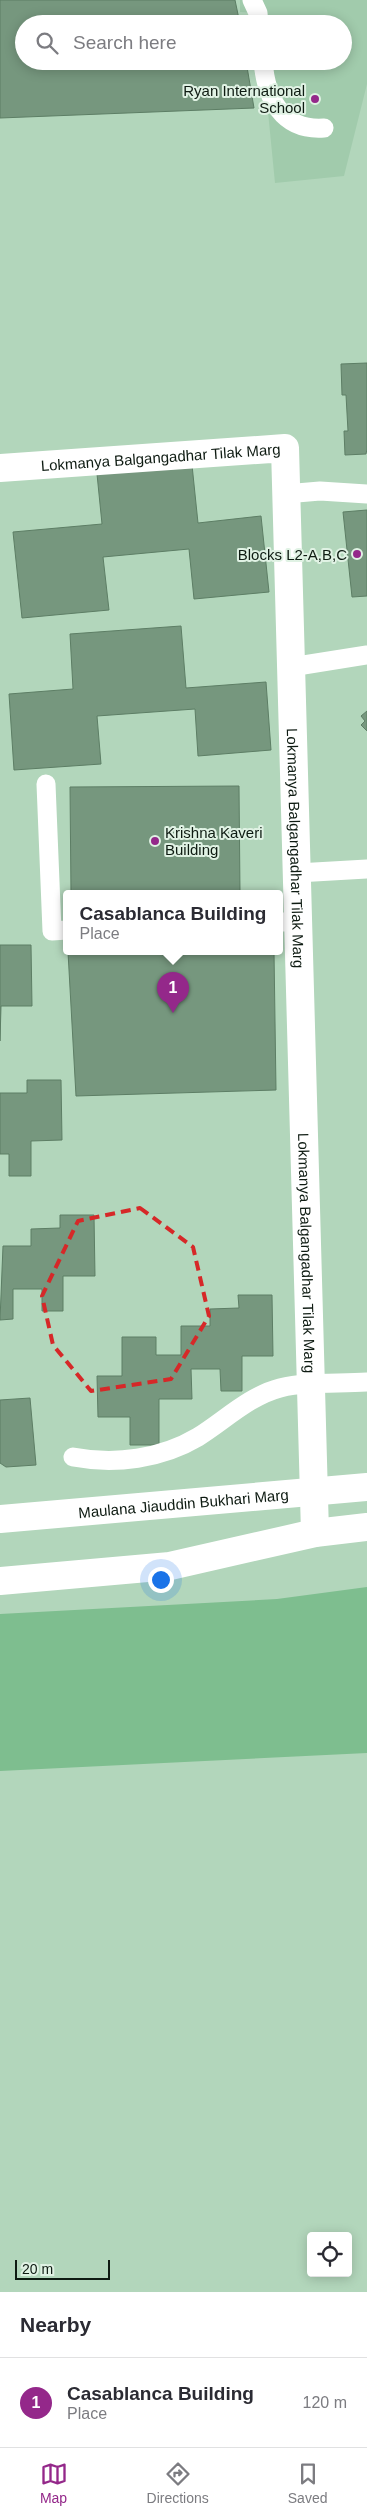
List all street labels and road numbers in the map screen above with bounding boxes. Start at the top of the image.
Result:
street label: Lokmanya Balgangadhar Tilak Marg [40,440,281,474]
street label: Lokmanya Balgangadhar Tilak Marg [284,728,308,968]
street label: Lokmanya Balgangadhar Tilak Marg [295,1133,319,1373]
street label: Maulana Jiauddin Bukhari Marg [77,1485,289,1521]

